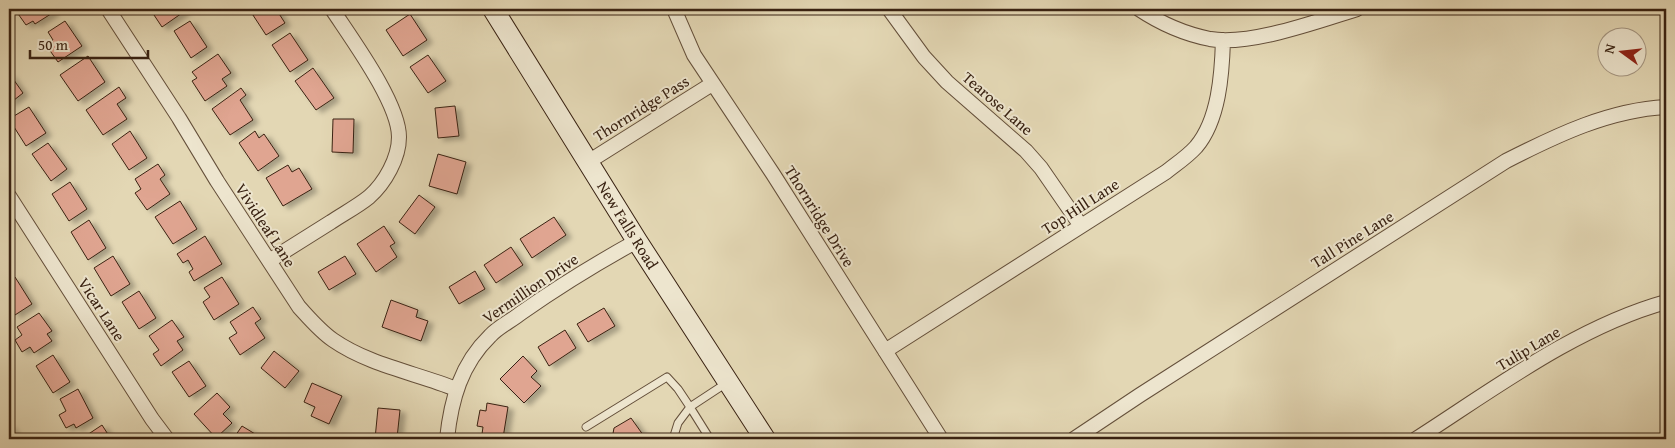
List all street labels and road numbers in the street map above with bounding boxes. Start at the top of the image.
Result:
street label: Tearose Lane [957,65,1039,141]
street label: Thornridge Pass [588,69,694,147]
street label: Thornridge Drive [779,160,861,272]
street label: Top Hill Lane [1037,172,1123,240]
street label: New Falls Road [591,176,665,274]
street label: Vividleaf Lane [230,178,302,272]
street label: Tall Pine Lane [1306,204,1398,274]
street label: Vermillion Drive [477,247,583,329]
street label: Vicar Lane [72,272,132,346]
street label: Tulip Lane [1492,320,1564,376]

